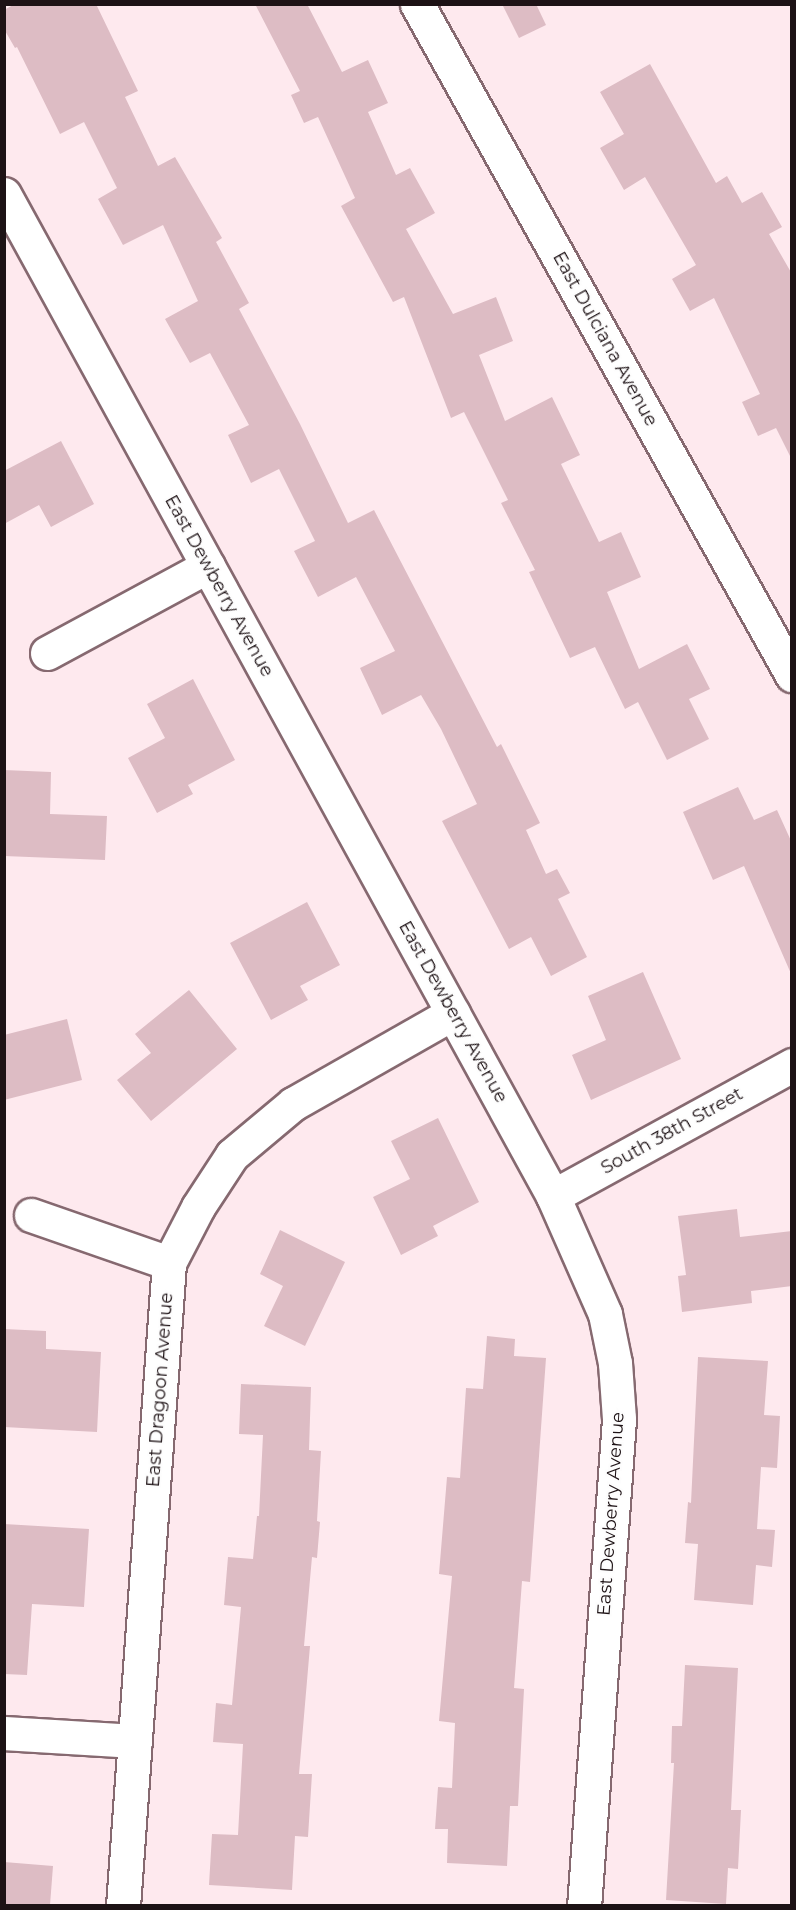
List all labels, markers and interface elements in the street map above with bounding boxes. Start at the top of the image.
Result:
street label: East Dulciana Avenue [548,248,662,430]
street label: East Dewberry Avenue [160,491,278,681]
street label: East Dewberry Avenue [394,917,512,1107]
street label: South 38th Street [597,1083,747,1179]
street label: East Dragoon Avenue [142,1292,178,1488]
street label: East Dewberry Avenue [593,1411,629,1617]

